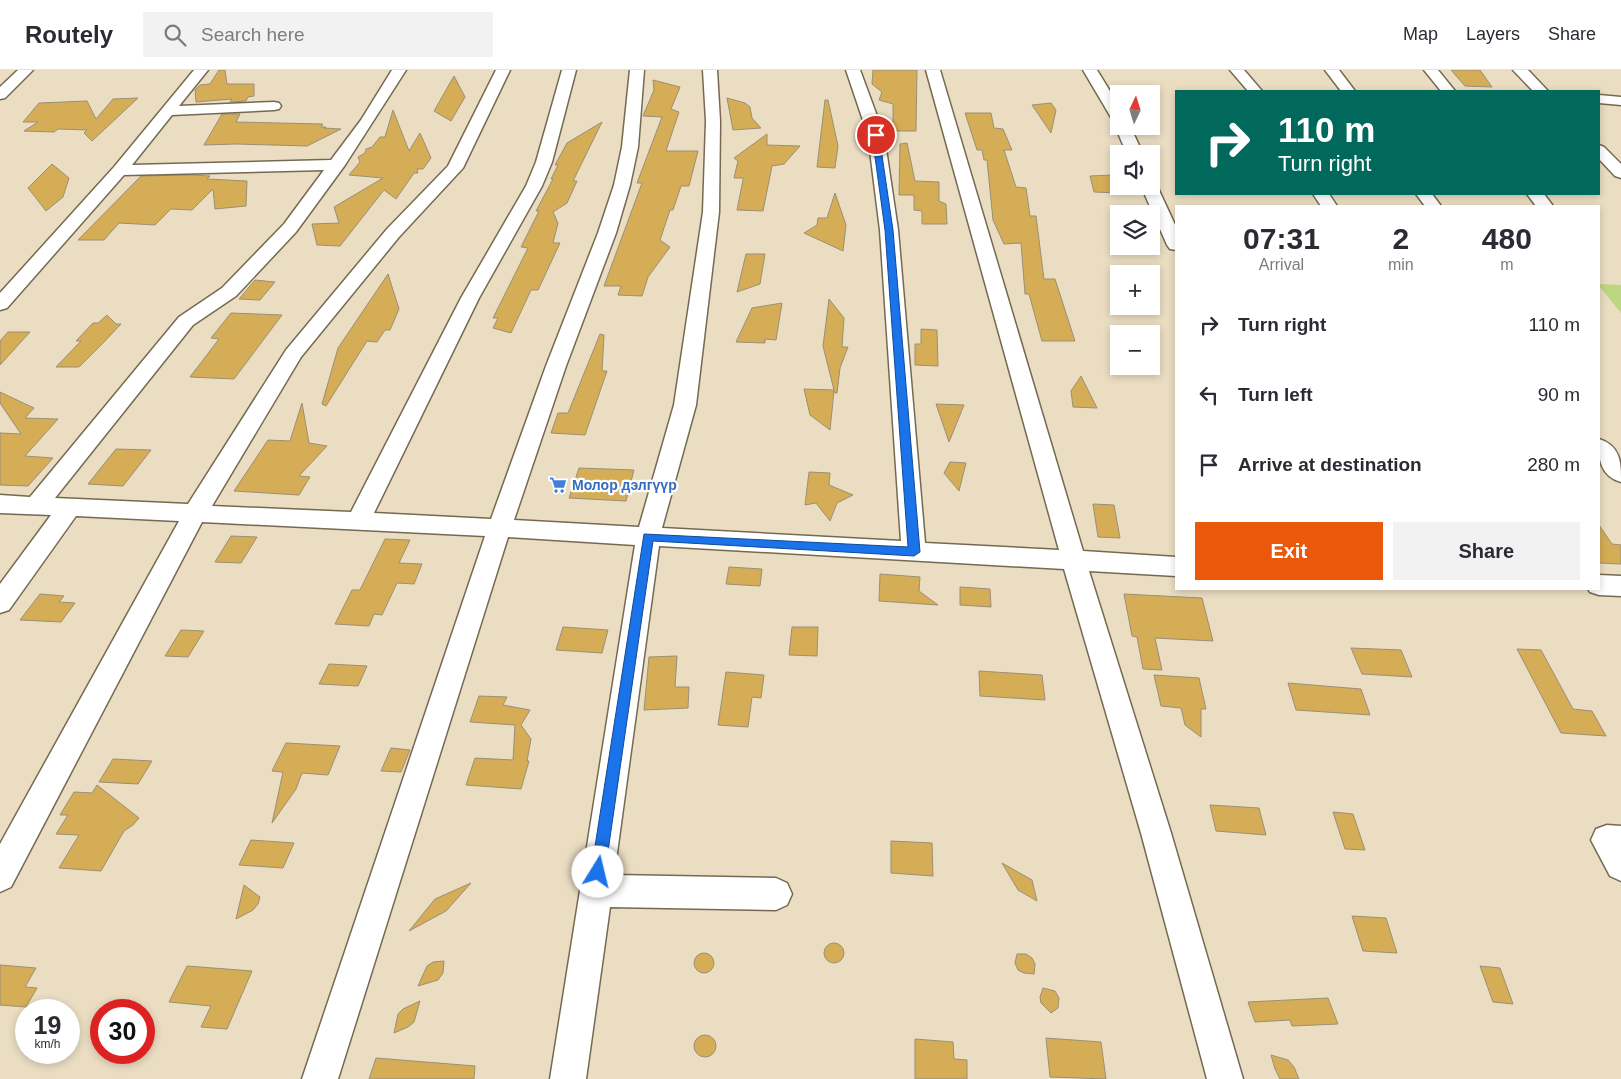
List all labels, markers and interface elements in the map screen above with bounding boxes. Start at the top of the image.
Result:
search box [143,12,493,57]
text: Routely [25,21,113,48]
icon: search [161,21,189,49]
text: Search here [201,24,305,45]
text: Map [1403,24,1438,44]
text: Layers [1466,24,1520,44]
text: Share [1548,24,1596,44]
north arrow [1110,85,1160,135]
map controls [1110,85,1160,375]
icon: right [1195,110,1260,175]
text: 110 m [1278,110,1375,149]
pin [855,114,897,156]
icon: arrive [862,121,890,149]
button: sound [1110,145,1160,195]
text: Turn right [1278,151,1371,176]
button: layers [1110,205,1160,255]
text: 07:31 [1243,222,1320,255]
text: 2 [1392,222,1409,255]
text: 480 [1482,222,1532,255]
text: Arrival [1259,256,1304,273]
text: min [1388,256,1414,273]
text: m [1500,256,1513,273]
button: + [1110,265,1160,315]
icon: right [1195,311,1223,339]
text: Turn right [1238,314,1326,335]
text: 110 m [1529,314,1580,335]
button: − [1110,325,1160,375]
icon: left [1195,381,1223,409]
text: Turn left [1238,384,1313,405]
text: 90 m [1538,384,1580,405]
icon: arrive [1195,451,1223,479]
text: Arrive at destination [1238,454,1422,475]
text: 280 m [1527,454,1580,475]
supermarket icon: Молор дэлгүүр [548,475,568,495]
place label: Молор дэлгүүр [572,477,677,493]
button: Exit [1195,522,1383,580]
button: Share [1393,522,1580,580]
position arrow [571,845,623,897]
speed limit sign: 30 [90,999,155,1064]
text: 19 [34,1011,61,1039]
text: km/h [34,1037,61,1051]

